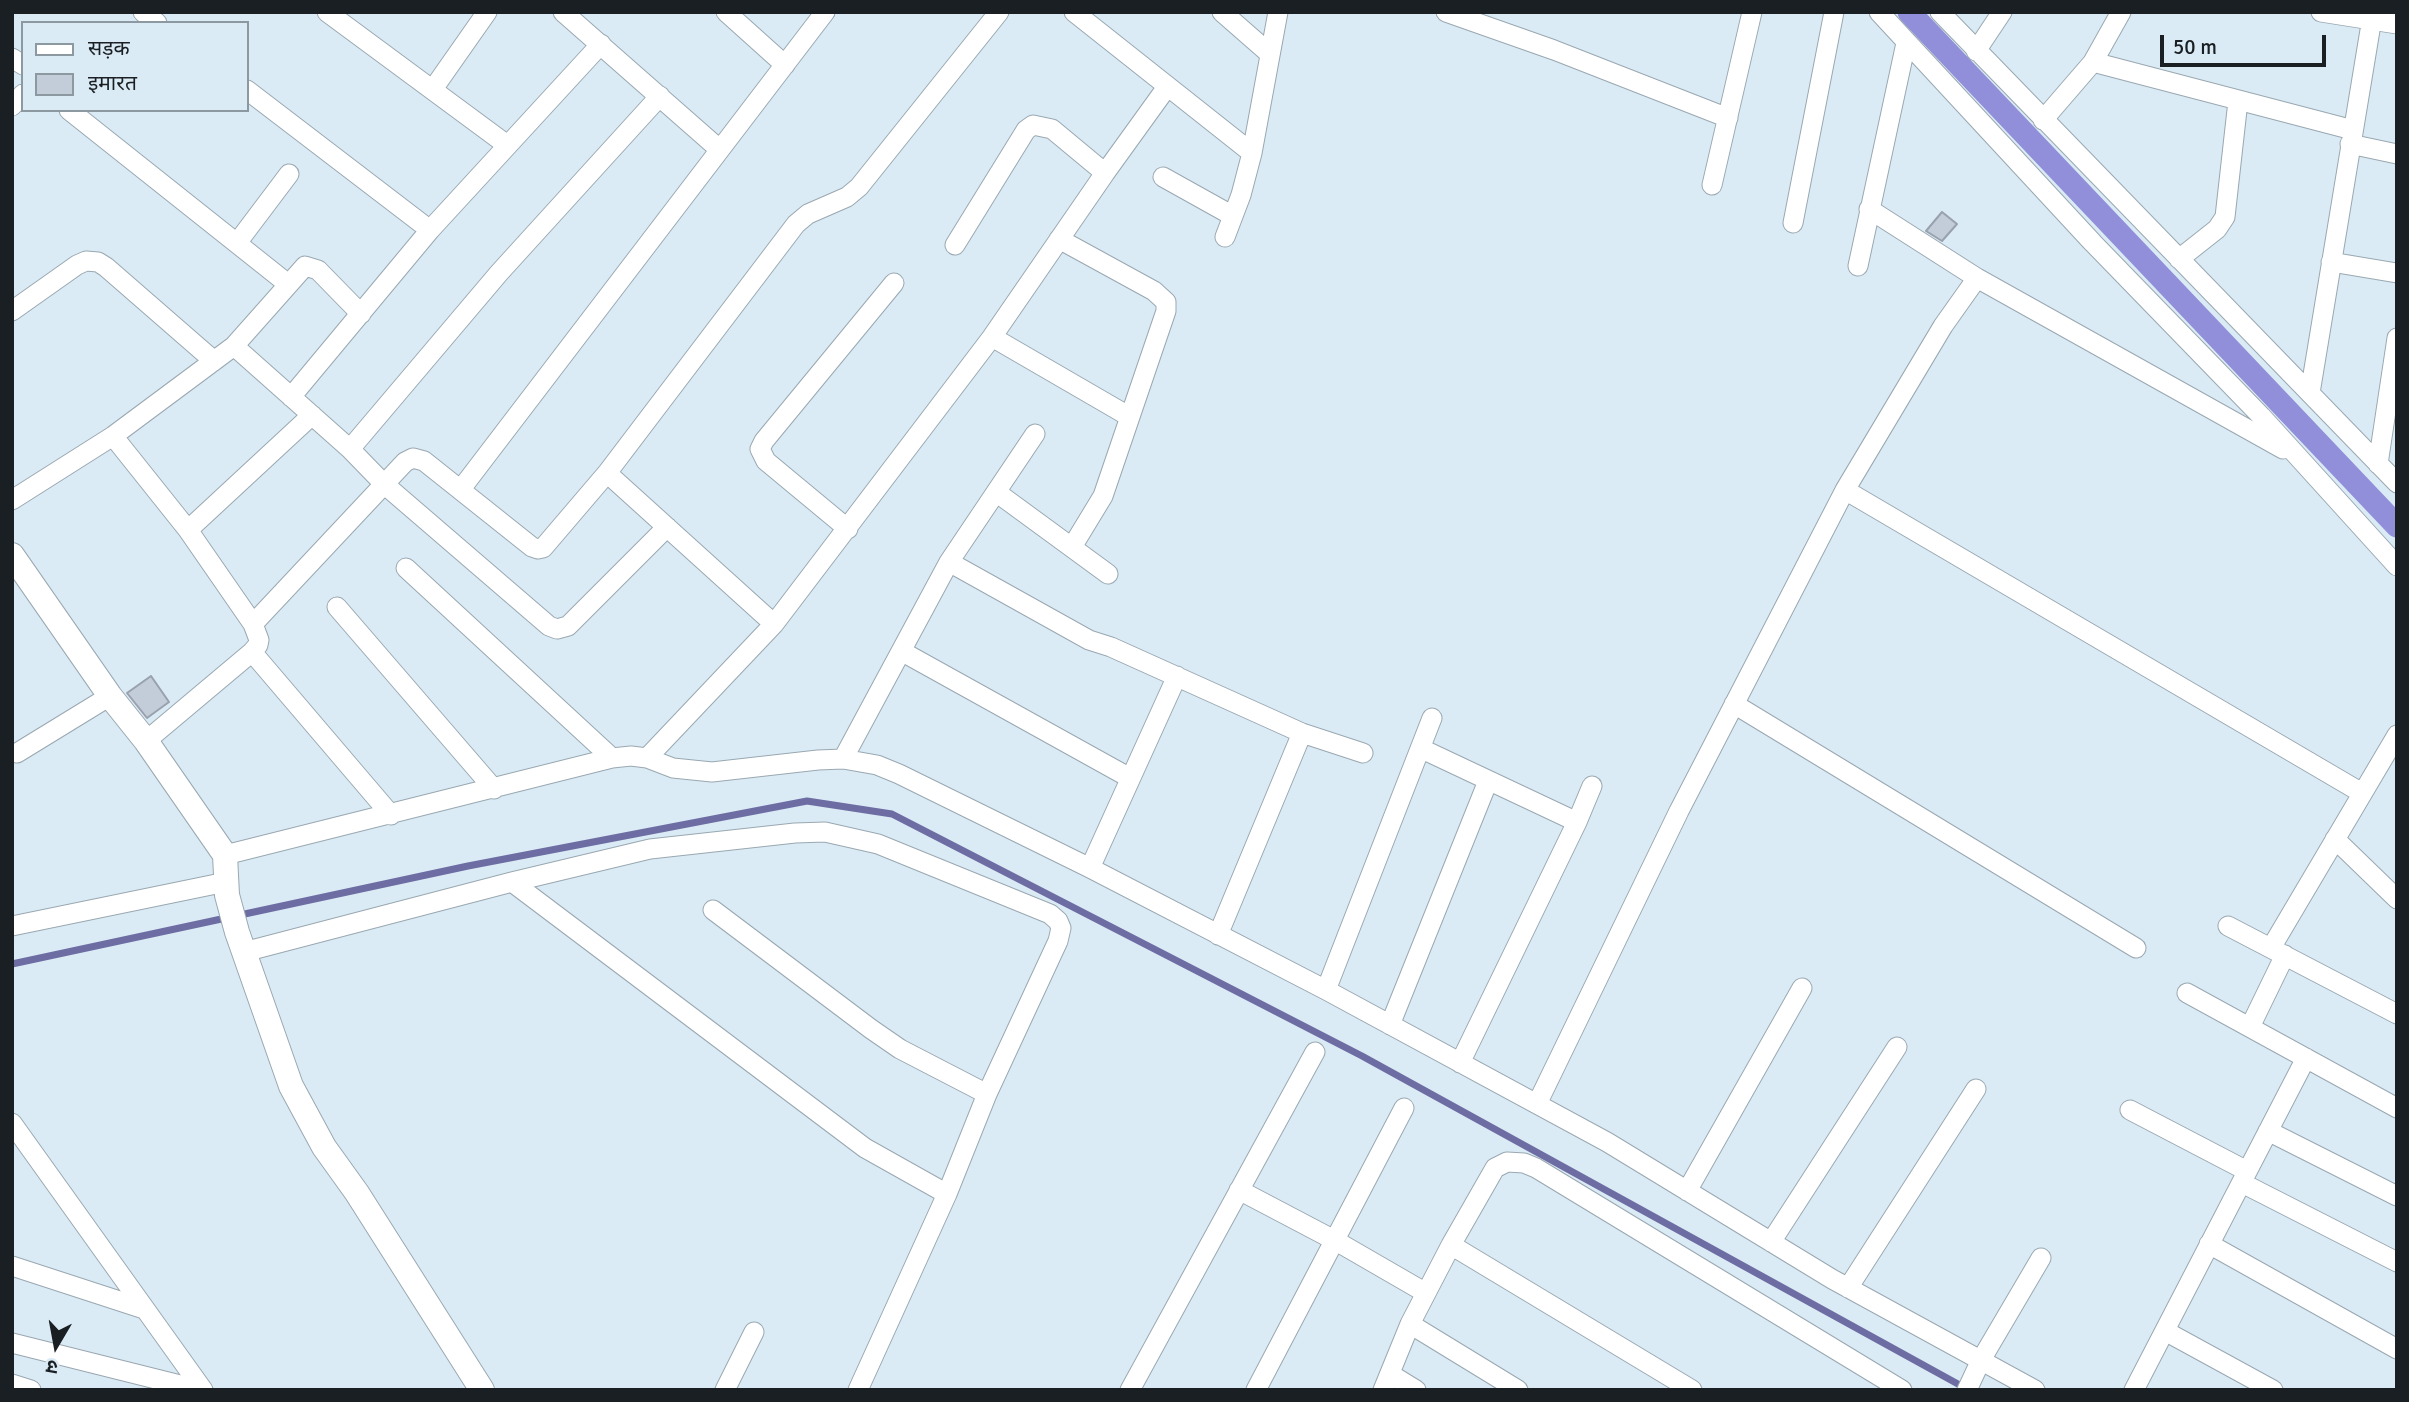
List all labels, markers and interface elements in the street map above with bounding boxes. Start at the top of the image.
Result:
legend [21,21,248,112]
scale bar [2164,21,2330,65]
text: 50 m [2173,34,2217,60]
text: सड़क [88,35,130,61]
text: इमारत [88,70,137,96]
north arrow [21,1311,91,1381]
text: उ [45,1354,60,1379]

